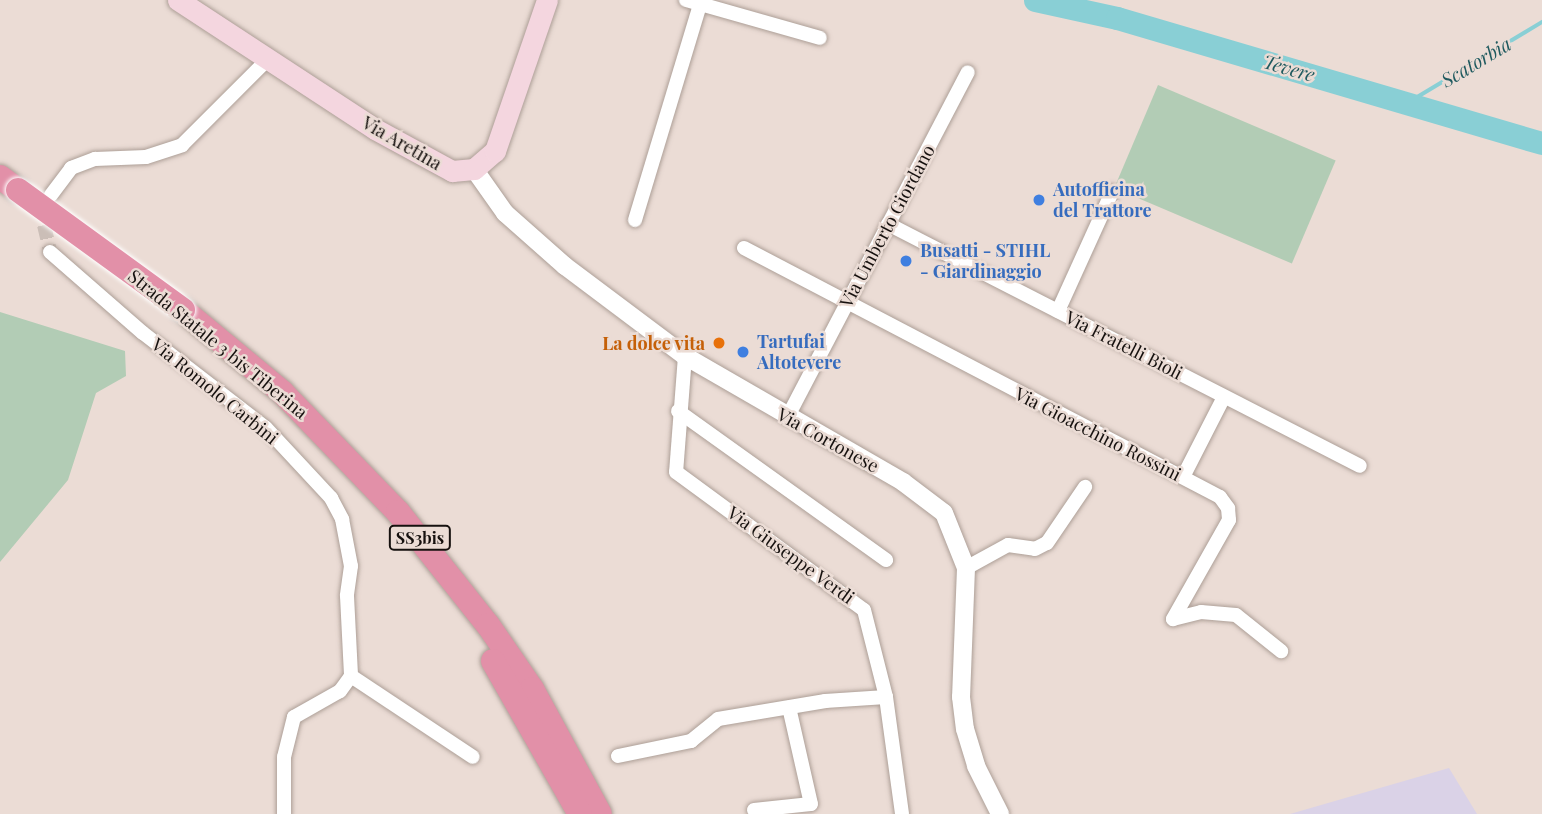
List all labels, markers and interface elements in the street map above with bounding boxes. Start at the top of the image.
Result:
water label: Scatorbia [1437,32,1515,92]
water label: Tevere [1261,50,1317,86]
street label: Via Aretina [358,111,446,175]
street label: Via Umberto Giordano [835,141,939,311]
place label: Autofficina del Trattore [1053,179,1152,222]
marker: Autofficina del Trattore [1031,192,1047,208]
place label: Busatti - STIHL - Giardinaggio [920,240,1050,282]
marker: Busatti - STIHL - Giardinaggio [898,253,914,269]
street label: Strada Statale 3 bis Tiberina [124,265,312,423]
street label: Via Fratelli Bioli [1062,306,1186,384]
place label: Tartufai Altotevere [757,331,841,374]
place label: La dolce vita [602,332,705,354]
street label: Via Romolo Carbini [147,333,283,449]
marker: La dolce vita [711,335,727,351]
marker: Tartufai Altotevere [735,344,751,360]
street label: Via Gioacchino Rossini [1011,383,1185,485]
street label: Via Cortonese [773,403,883,477]
street label: Via Giuseppe Verdi [723,501,859,609]
road number: SS3bis [388,526,452,551]

